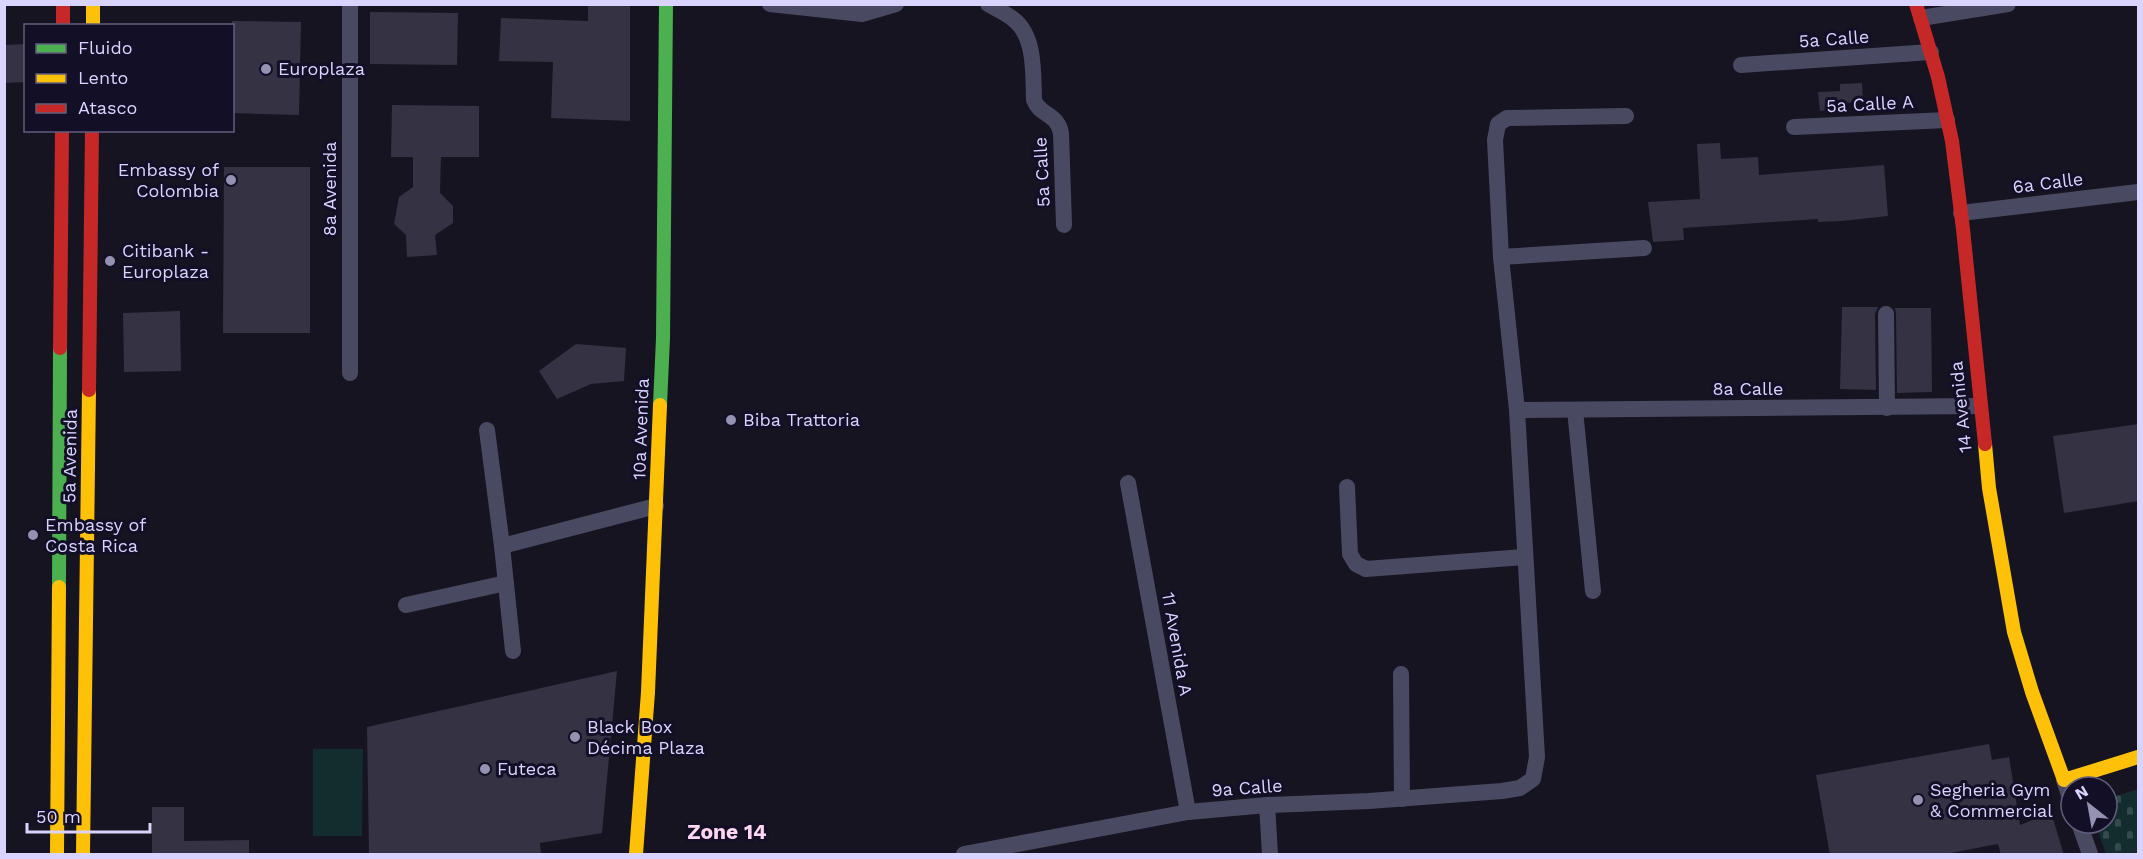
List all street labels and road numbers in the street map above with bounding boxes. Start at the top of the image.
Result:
street label: 5a Calle [1798,26,1870,51]
street label: 5a Calle A [1826,91,1914,116]
street label: 5a Calle [1029,136,1054,208]
street label: 8a Avenida [319,142,340,236]
street label: 6a Calle [2012,168,2084,197]
street label: 14 Avenida [1945,360,1976,454]
street label: 10a Avenida [628,378,653,480]
street label: 8a Calle [1713,378,1783,399]
street label: 5a Avenida [58,409,81,503]
street label: 11 Avenida A [1158,590,1197,697]
street label: 9a Calle [1211,775,1283,800]

